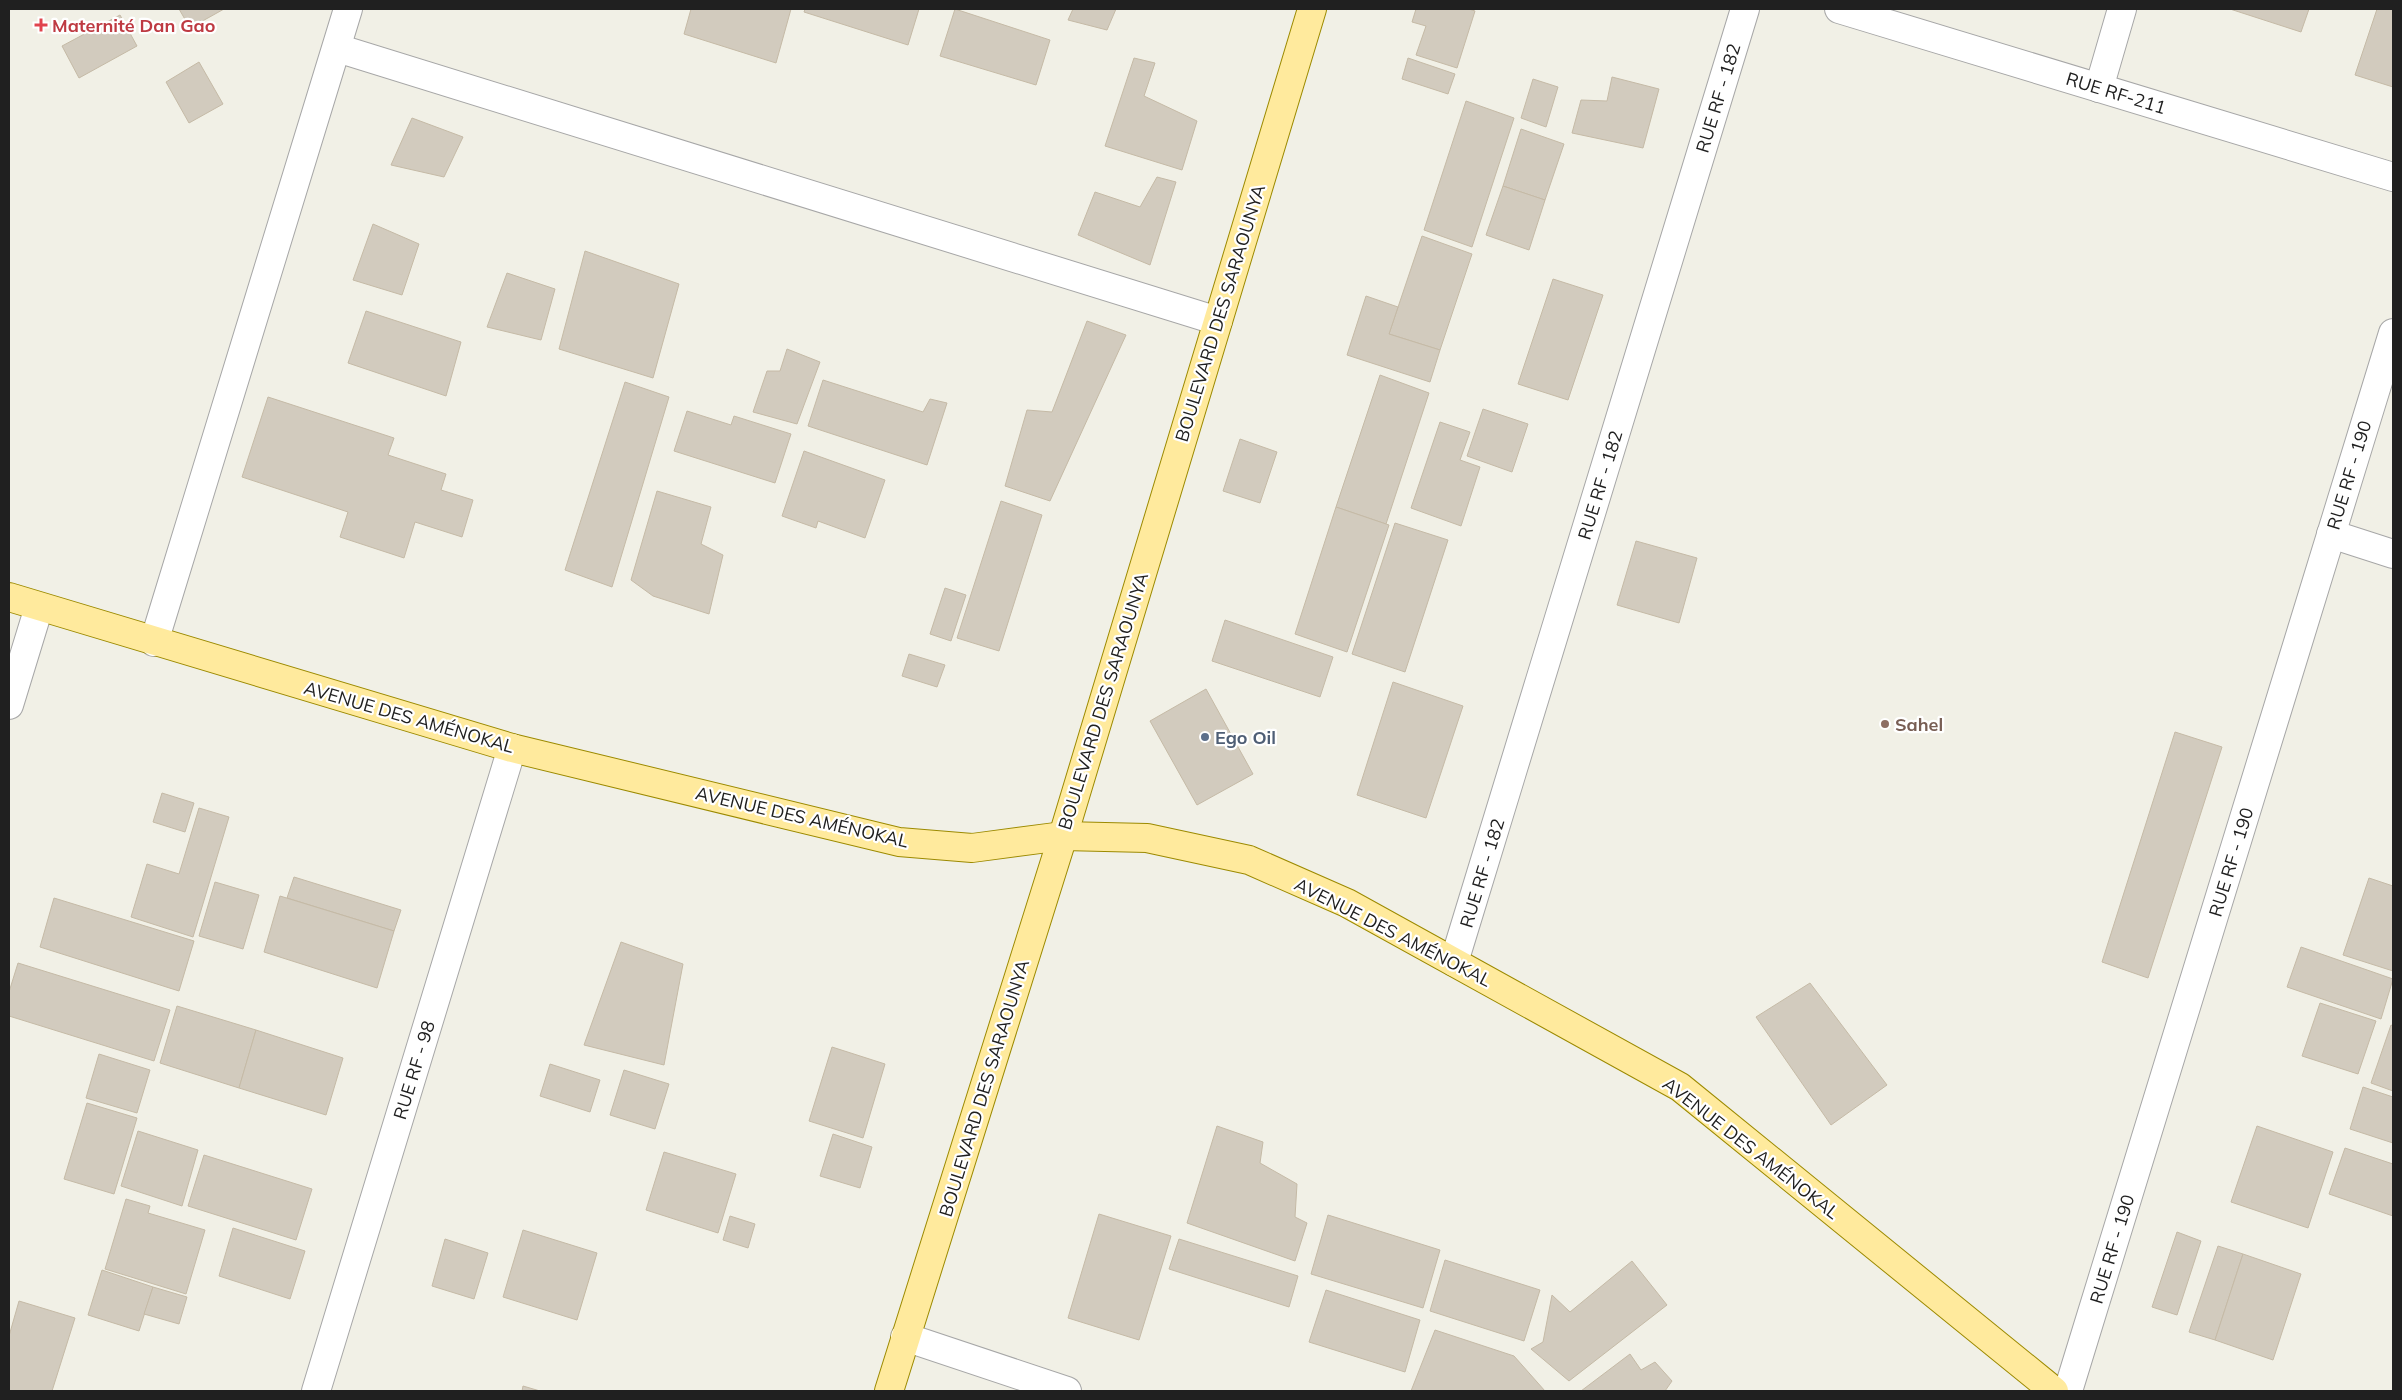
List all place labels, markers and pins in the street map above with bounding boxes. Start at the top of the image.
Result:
place label: Maternité Dan Gao [52,14,215,37]
marker: Maternité Dan Gao [34,18,48,32]
place label: Sahel [1895,713,1943,736]
marker: Sahel [1879,718,1891,730]
place label: Ego Oil [1215,726,1276,749]
marker: Ego Oil [1199,731,1211,743]

